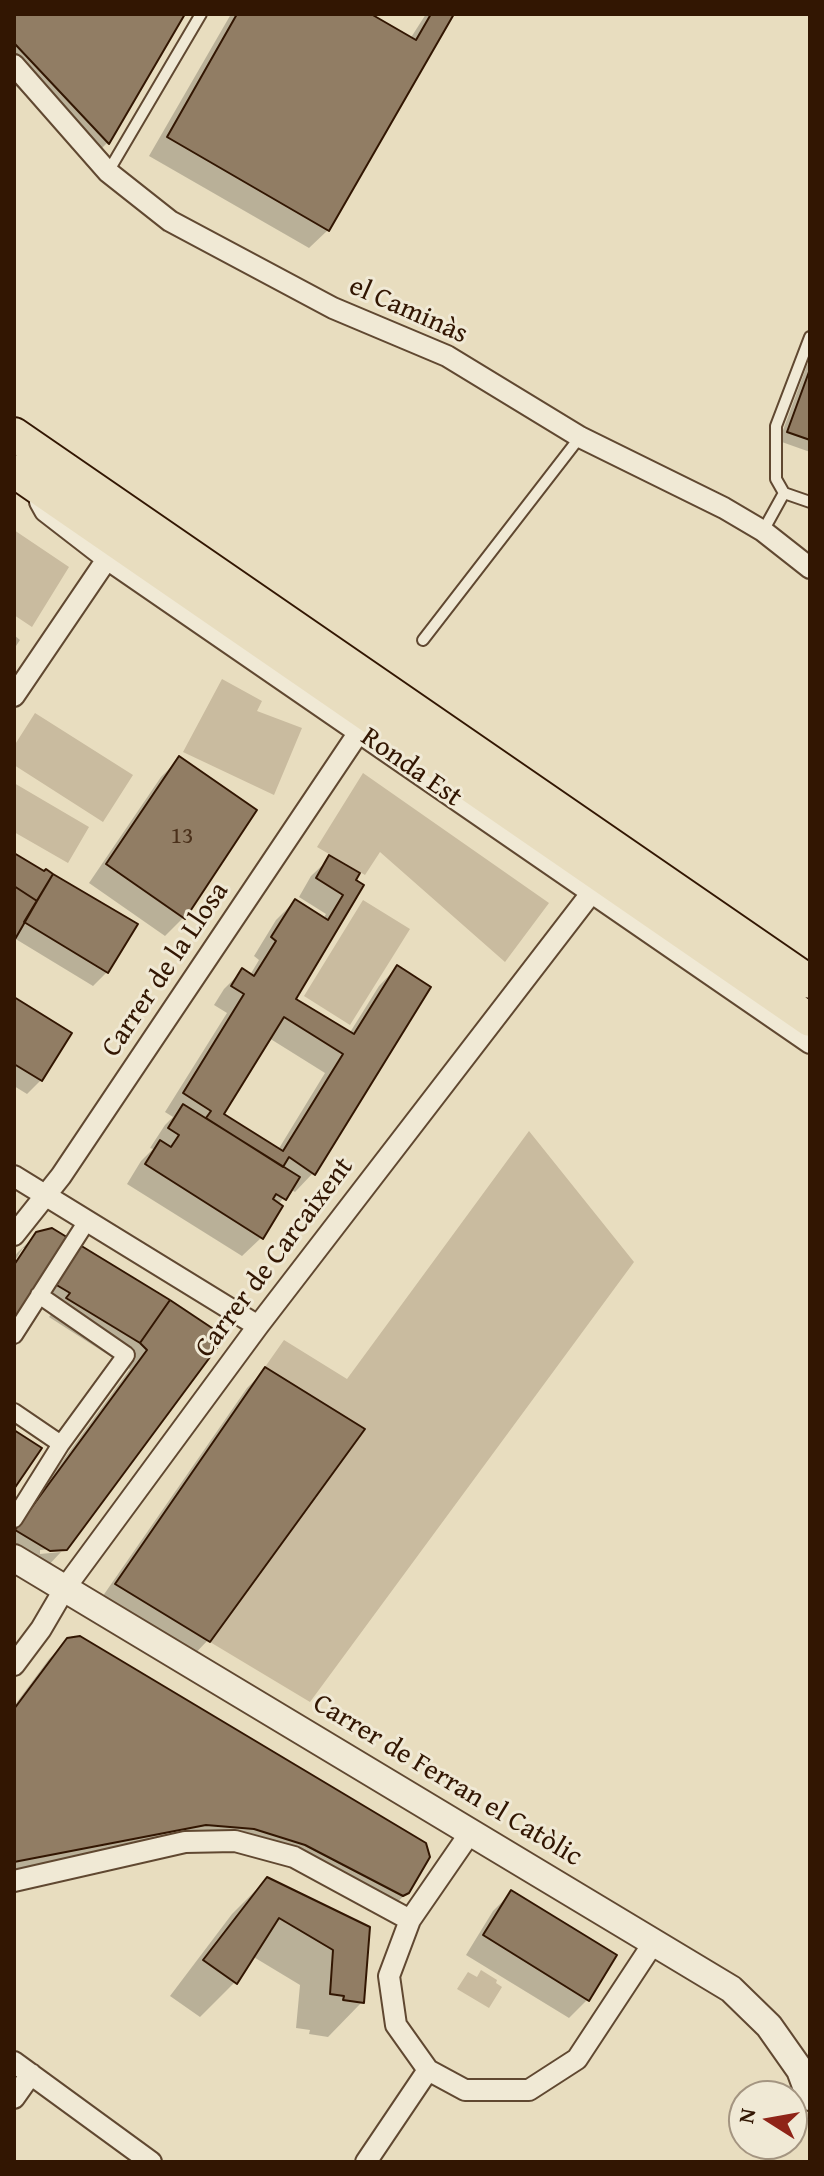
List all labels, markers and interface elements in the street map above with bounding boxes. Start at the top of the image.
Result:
street label: el Caminàs [343,270,473,352]
street label: Ronda Est [354,721,468,815]
house number: 13 [170,823,194,851]
street label: Carrer de la Llosa [95,876,237,1064]
street label: Carrer de Carcaixent [189,1151,361,1365]
street label: Carrer de Ferran el Catòlic [306,1687,588,1875]
north arrow [728,2080,808,2160]
text: N [729,2106,764,2126]

